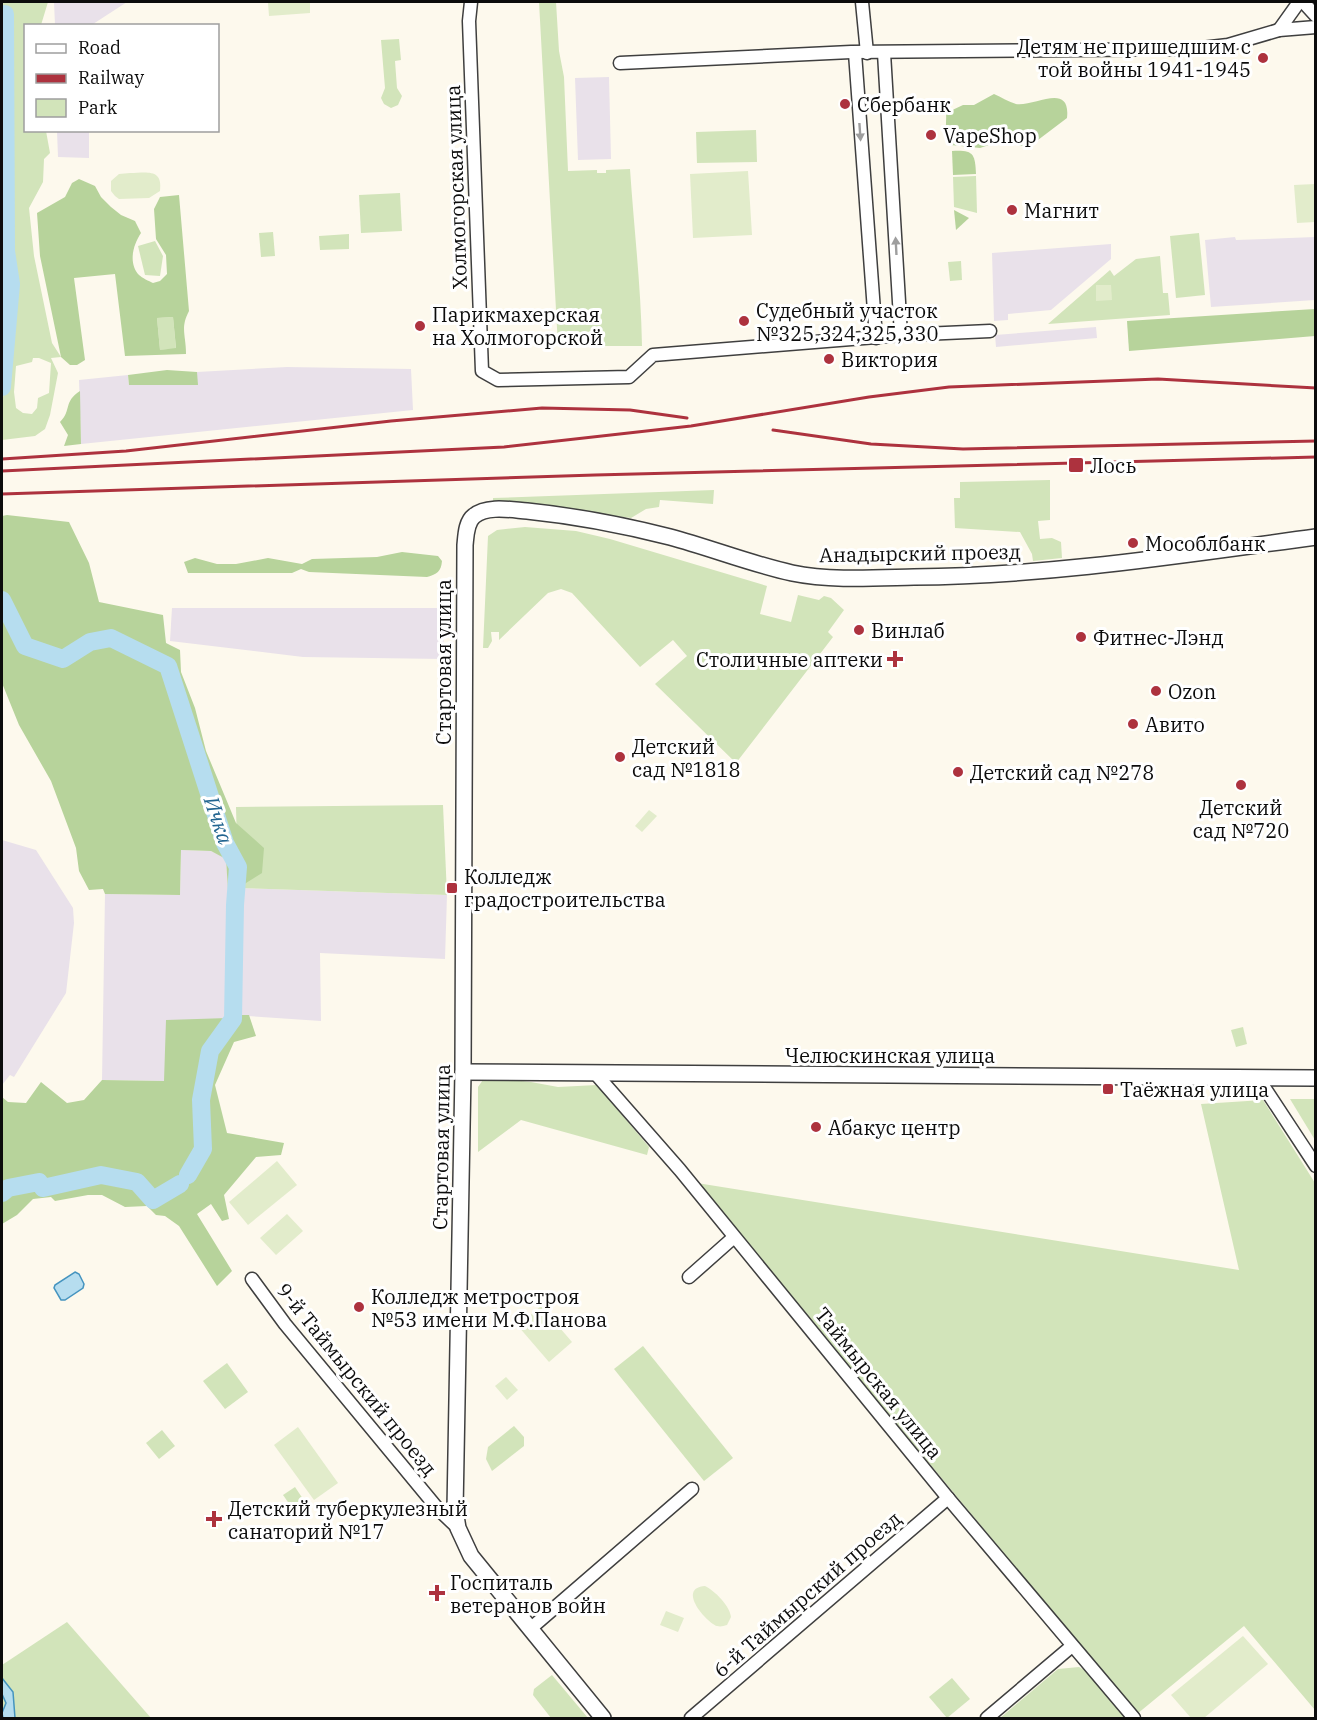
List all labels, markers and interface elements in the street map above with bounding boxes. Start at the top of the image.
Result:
legend [24,24,219,132]
place label: Детям не пришедшим с той войны 1941-1945 [1017,33,1251,83]
text: Road [78,36,121,59]
marker: Детям не пришедшим с той войны 1941-1945 [1256,51,1270,65]
text: Railway [78,66,144,89]
street label: Холмогорская улица [439,84,473,290]
place label: Сбербанк [857,91,951,118]
text: Park [78,96,118,119]
marker: Сбербанк [838,97,852,111]
one-way arrow [856,122,865,141]
place label: VapeShop [943,122,1037,149]
marker: VapeShop [924,128,938,142]
place label: Магнит [1024,197,1099,224]
marker: Магнит [1005,203,1019,217]
one-way arrow [892,236,901,255]
place label: Судебный участок №325,324,325,330 [756,297,938,347]
place label: Парикмахерская на Холмогорской [432,301,603,351]
marker: Судебный участок №325,324,325,330 [737,314,751,328]
marker: Парикмахерская на Холмогорской [413,319,427,333]
place label: Виктория [841,346,938,373]
marker: Виктория [822,352,836,366]
place label: Лось [1090,452,1136,479]
marker: Лось [1067,456,1085,474]
place label: Мособлбанк [1145,530,1266,557]
marker: Мособлбанк [1126,536,1140,550]
street label: Анадырский проезд [819,538,1021,568]
street label: Стартовая улица [430,579,457,745]
place label: Винлаб [871,617,945,644]
marker: Винлаб [852,623,866,637]
place label: Фитнес-Лэнд [1093,624,1224,651]
marker: Фитнес-Лэнд [1074,630,1088,644]
place label: Столичные аптеки [696,646,883,673]
marker: Столичные аптеки [888,652,902,666]
place label: Ozon [1168,678,1217,705]
marker: Ozon [1149,684,1163,698]
place label: Авито [1145,711,1205,738]
marker: Авито [1126,717,1140,731]
place label: Детский сад №1818 [632,733,741,783]
marker: Детский сад №1818 [613,750,627,764]
place label: Детский сад №278 [970,759,1154,786]
marker: Детский сад №278 [951,765,965,779]
marker: Детский сад №720 [1234,778,1248,792]
water label: Ичка [197,791,240,848]
place label: Детский сад №720 [1193,794,1289,844]
place label: Колледж градостроительства [464,863,666,913]
marker: Колледж градостроительства [445,881,459,895]
street label: Челюскинская улица [785,1042,995,1069]
street label: Стартовая улица [426,1064,456,1230]
place label: Таёжная улица [1120,1076,1269,1103]
marker: Таёжная улица [1101,1082,1115,1096]
place label: Абакус центр [828,1114,961,1141]
marker: Абакус центр [809,1120,823,1134]
street label: 9-й Таймырский проезд [271,1277,443,1481]
place label: Колледж метростроя №53 имени М.Ф.Панова [371,1283,607,1333]
marker: Колледж метростроя №53 имени М.Ф.Панова [352,1300,366,1314]
street label: Таймырская улица [809,1301,949,1465]
place label: Детский туберкулезный санаторий №17 [228,1495,468,1545]
street label: 6-й Таймырский проезд [707,1505,907,1683]
marker: Детский туберкулезный санаторий №17 [205,1510,223,1528]
place label: Госпиталь ветеранов войн [450,1569,606,1619]
marker: Госпиталь ветеранов войн [428,1584,446,1602]

